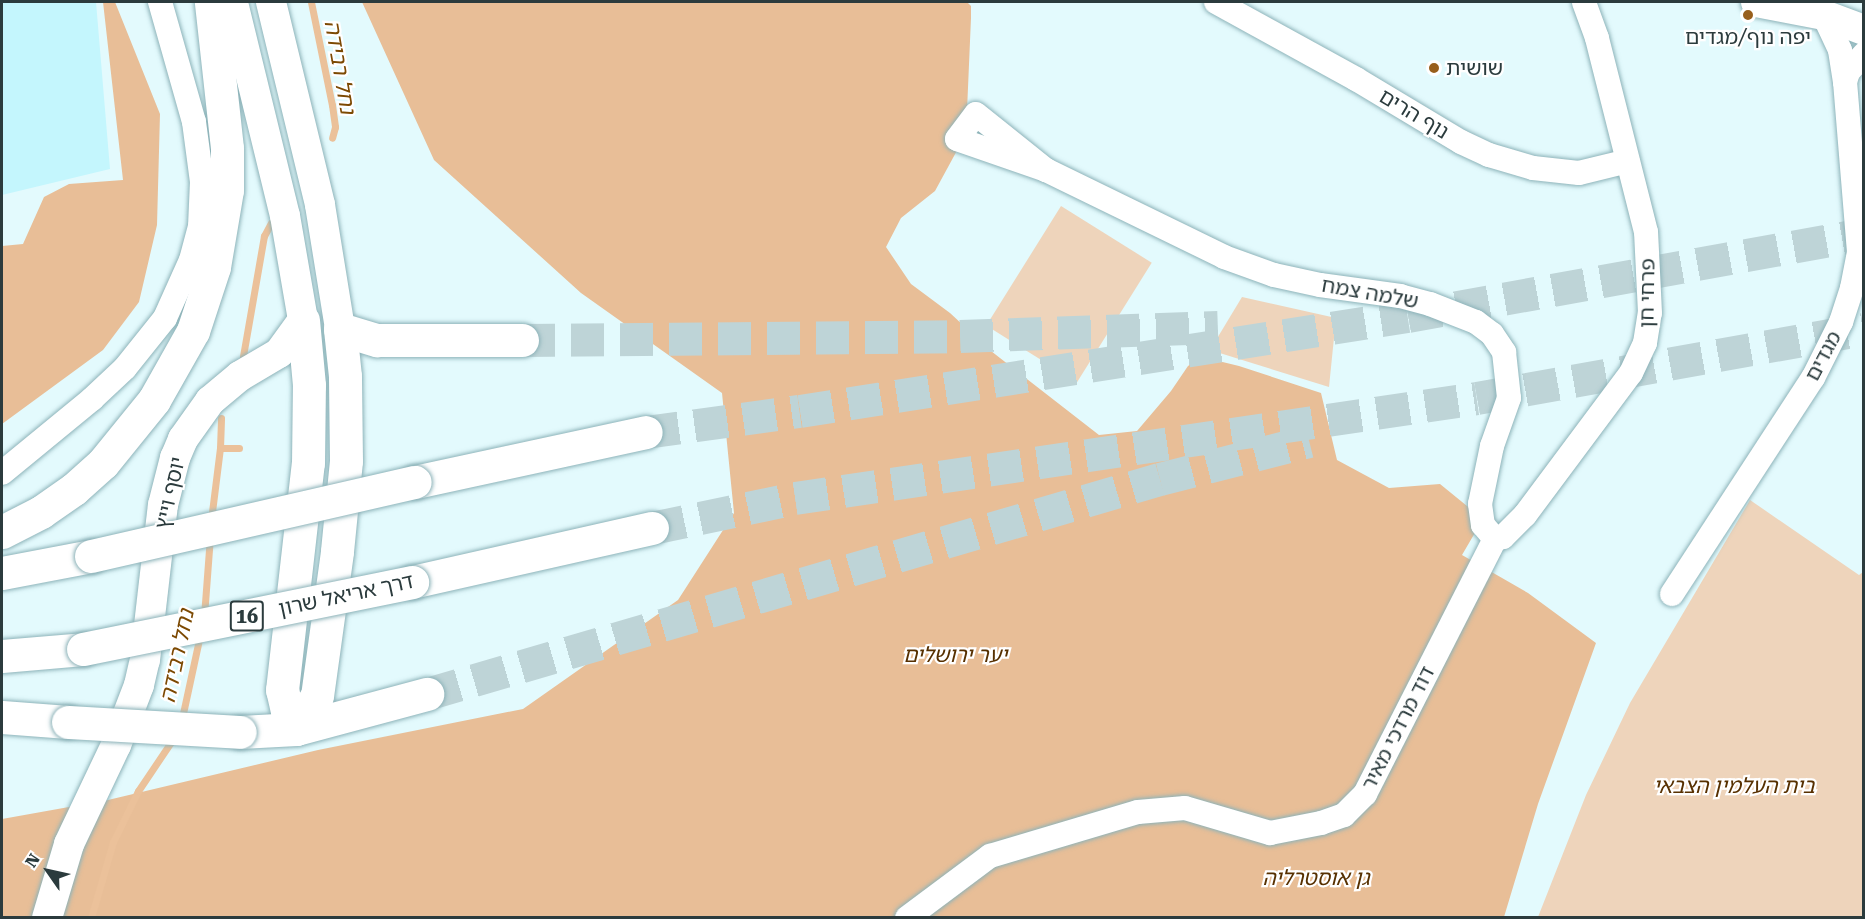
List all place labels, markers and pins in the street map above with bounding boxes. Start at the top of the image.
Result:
marker: יפה נוף/מגדים [1741,8,1755,22]
place label: יפה נוף/מגדים [1685,24,1811,50]
place label: שושית [1446,55,1503,81]
marker: שושית [1427,61,1441,75]

